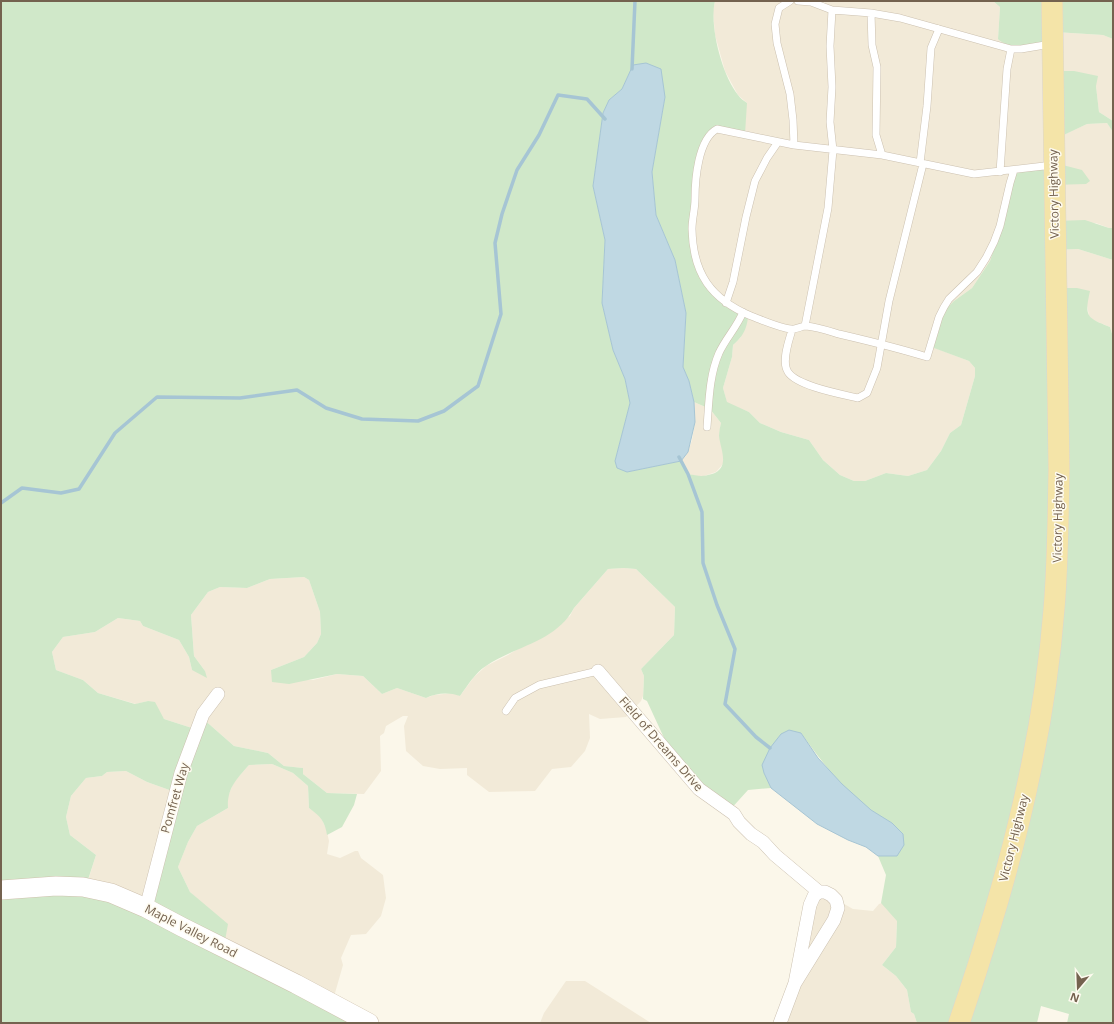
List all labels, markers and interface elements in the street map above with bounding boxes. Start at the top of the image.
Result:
street label: Victory Highway [1044,148,1063,239]
street label: Victory Highway [1048,472,1067,563]
street label: Field of Dreams Drive [616,693,707,795]
street label: Pomfret Way [156,760,193,835]
street label: Victory Highway [994,792,1033,883]
street label: Maple Valley Road [142,900,241,961]
north arrow [1058,968,1098,1008]
text: N [1068,989,1081,1006]

